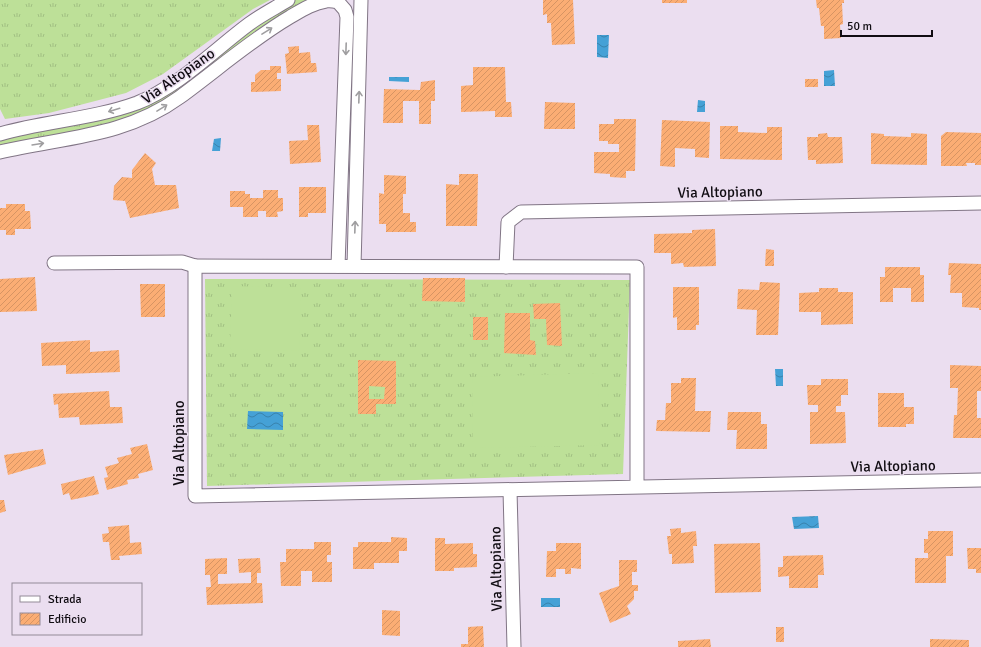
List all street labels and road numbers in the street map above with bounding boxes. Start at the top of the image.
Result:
street label: Via Altopiano [138,44,218,108]
street label: Via Altopiano [677,182,763,202]
street label: Via Altopiano [170,400,188,486]
street label: Via Altopiano [850,456,936,476]
street label: Via Altopiano [486,526,506,612]

